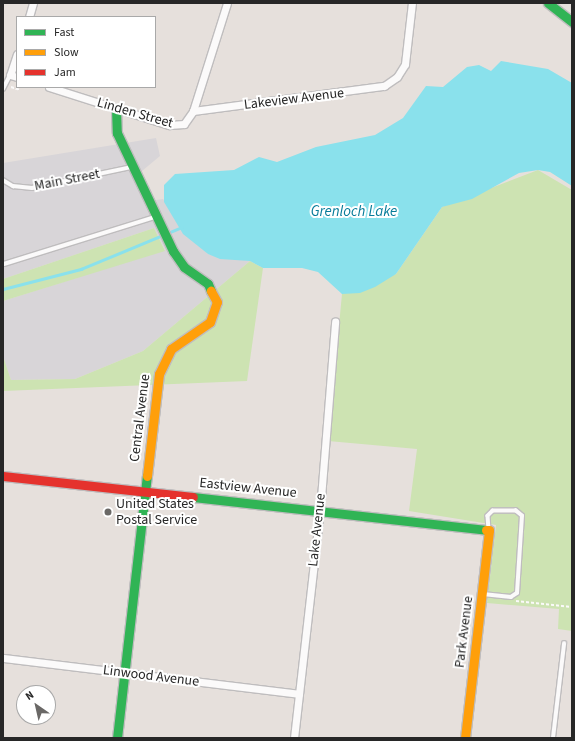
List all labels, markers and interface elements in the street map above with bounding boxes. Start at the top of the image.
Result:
legend [16,16,156,88]
text: Fast [54,24,74,41]
text: Slow [54,44,79,61]
text: Jam [54,64,76,81]
street label: Lakeview Avenue [243,85,345,113]
street label: Linden Street [95,94,175,132]
street label: Main Street [33,165,101,195]
water label: Grenloch Lake [311,203,397,221]
street label: Central Avenue [126,373,154,463]
street label: Eastview Avenue [199,475,297,501]
street label: Lake Avenue [305,493,329,567]
place label: United States Postal Service [116,496,197,528]
marker: United States Postal Service [103,507,113,517]
street label: Park Avenue [451,595,477,669]
street label: Linwood Avenue [102,662,200,690]
north arrow [16,685,56,725]
text: N [22,687,37,704]

